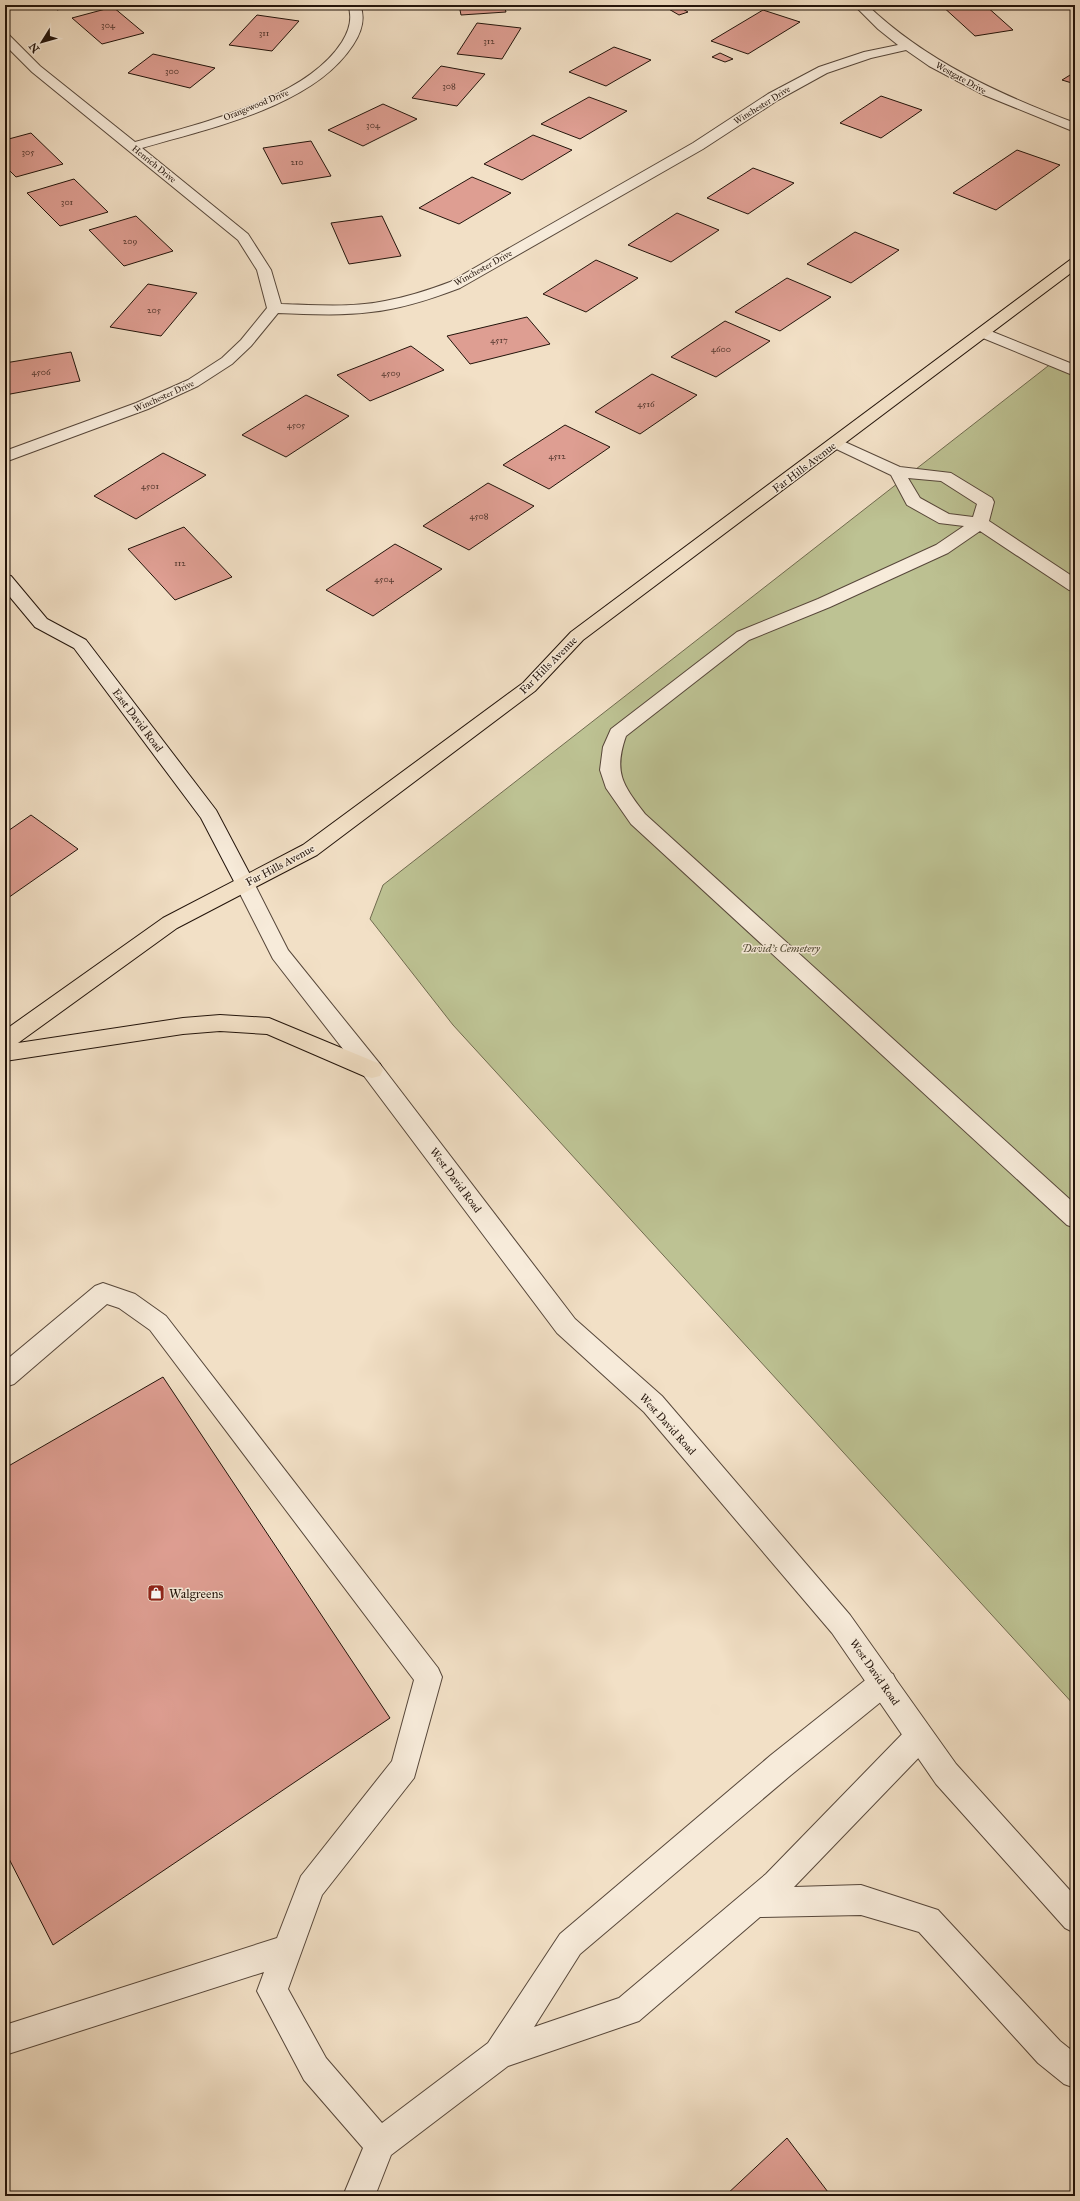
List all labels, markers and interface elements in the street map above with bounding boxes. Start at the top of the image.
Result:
house number: 304 [101,19,116,30]
north arrow [22,22,62,62]
house number: 311 [259,27,270,38]
house number: 312 [483,35,495,46]
text: N [26,40,42,55]
street label: Westgate Drive [934,59,989,97]
house number: 300 [165,65,179,76]
house number: 308 [442,80,456,91]
street label: Winchester Drive [731,83,792,126]
street label: Orangewood Drive [222,86,291,124]
house number: 304 [366,119,381,130]
street label: Henrich Drive [130,142,179,185]
house number: 305 [21,146,35,157]
house number: 210 [290,156,304,167]
house number: 301 [61,196,74,207]
house number: 209 [123,235,137,246]
street label: Winchester Drive [452,247,514,288]
house number: 205 [147,304,162,315]
house number: 4517 [490,334,508,345]
house number: 4600 [711,343,731,354]
house number: 4506 [31,366,51,377]
house number: 4509 [381,367,401,378]
street label: Winchester Drive [132,377,196,414]
house number: 4516 [637,398,655,409]
house number: 4505 [287,419,306,430]
street label: Far Hills Avenue [770,439,839,495]
house number: 4512 [548,450,566,461]
house number: 4501 [141,480,159,491]
house number: 4508 [469,510,489,521]
house number: 112 [174,557,186,568]
house number: 4504 [374,573,395,584]
street label: Far Hills Avenue [517,634,580,697]
street label: East David Road [110,686,166,755]
street label: Far Hills Avenue [244,842,317,889]
park label: David's Cemetery [742,942,821,955]
street label: West David Road [427,1145,484,1216]
street label: West David Road [637,1391,699,1458]
shop icon: Walgreens [146,1583,166,1603]
place label: Walgreens [169,1586,223,1602]
street label: West David Road [847,1637,902,1708]

